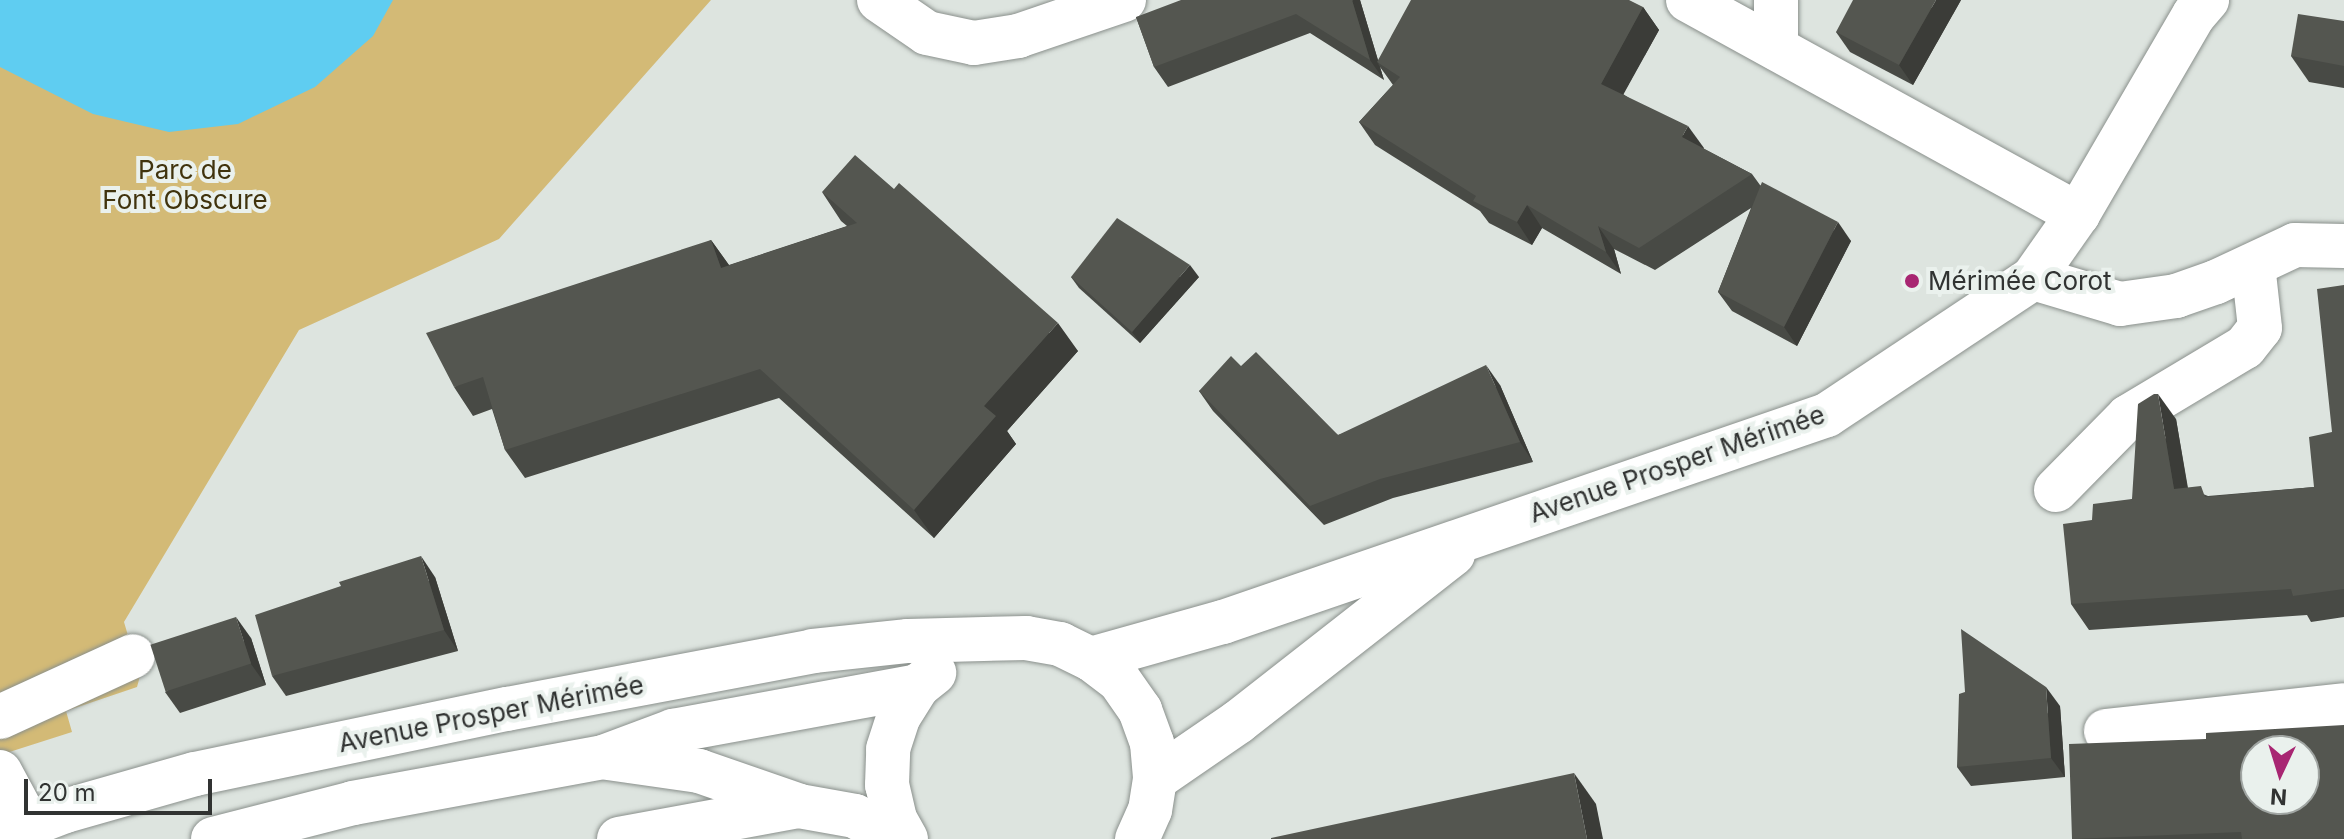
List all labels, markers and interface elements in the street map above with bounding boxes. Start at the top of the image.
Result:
park label: Parc de Font Obscure [102,154,268,216]
place label: Mérimée Corot [1928,265,2112,297]
marker: Mérimée Corot [1903,272,1921,290]
street label: Avenue Prosper Mérimée [1525,399,1829,529]
street label: Avenue Prosper Mérimée [336,669,646,759]
north arrow [2240,735,2320,815]
scale bar [28,763,216,813]
text: 20 m [38,778,96,807]
text: N [2269,783,2288,811]

